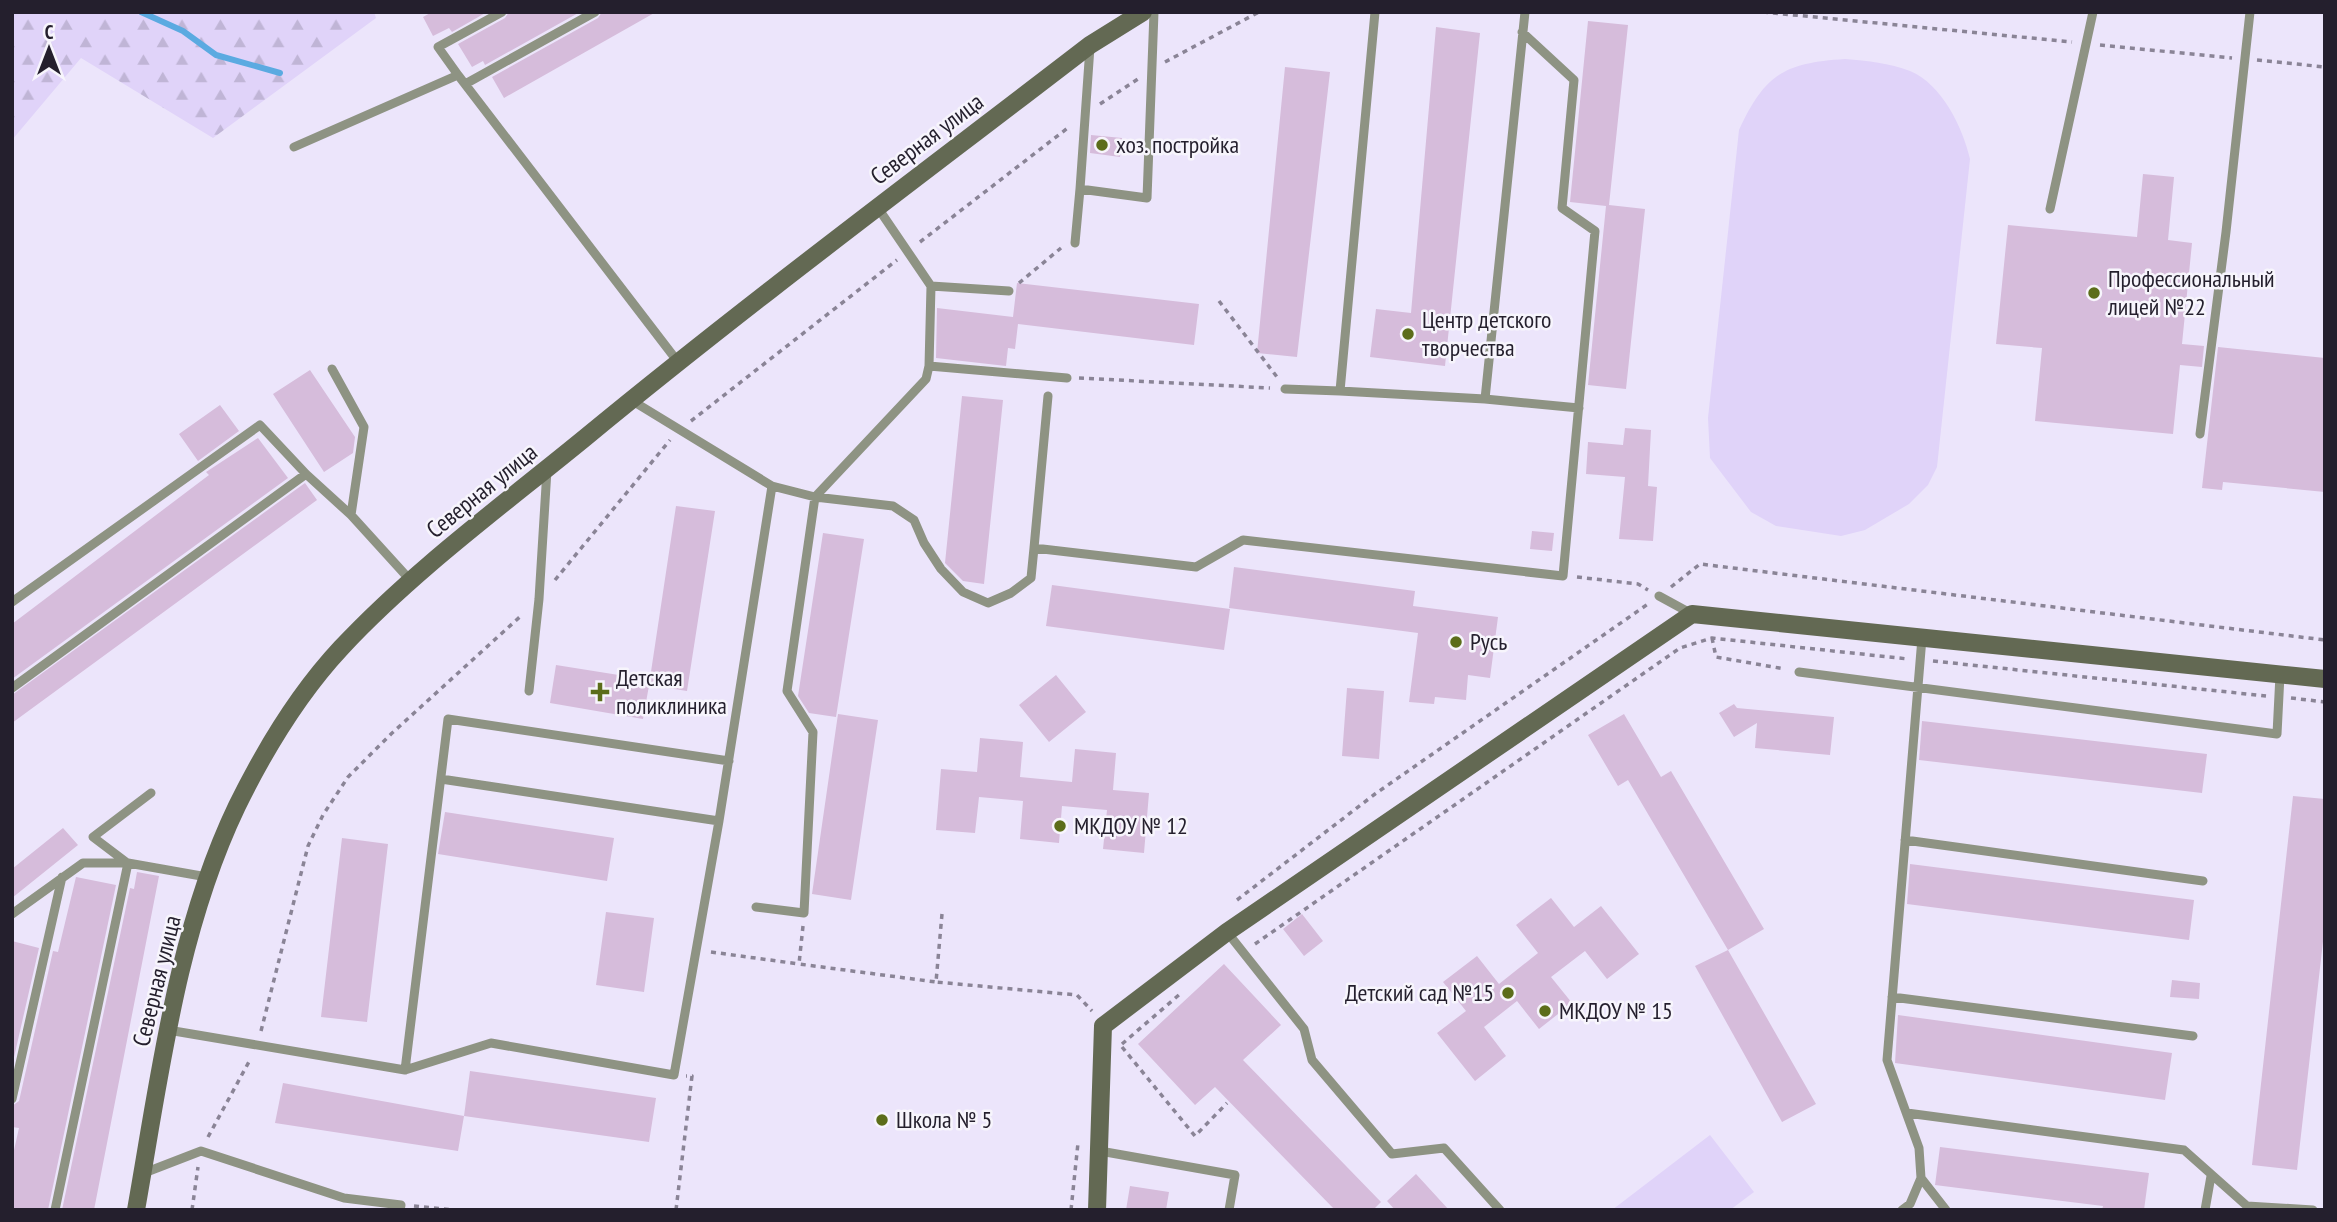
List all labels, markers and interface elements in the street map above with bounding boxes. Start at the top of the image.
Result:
north arrow [14,14,84,84]
text: С [45,20,54,44]
street label: Северная улица [864,86,989,191]
place label: хоз. постройка [1116,129,1239,160]
marker: хоз. постройка [1094,137,1110,153]
place label: Профессиональный лицей №22 [2107,263,2275,322]
marker: Профессиональный лицей №22 [2086,285,2102,301]
place label: Центр детского творчества [1422,304,1551,363]
marker: Центр детского творчества [1400,326,1416,342]
street label: Северная улица [420,436,543,545]
place label: Русь [1470,626,1507,657]
marker: Русь [1448,634,1464,650]
place label: Детская поликлиника [616,662,727,721]
marker: Детская поликлиника [590,682,610,702]
place label: МКДОУ № 12 [1074,810,1188,841]
marker: МКДОУ № 12 [1052,818,1068,834]
street label: Северная улица [125,912,188,1050]
place label: Детский сад №15 [1345,977,1494,1008]
marker: Детский сад №15 [1500,985,1516,1001]
place label: МКДОУ № 15 [1559,995,1673,1026]
marker: МКДОУ № 15 [1537,1003,1553,1019]
place label: Школа № 5 [896,1104,992,1135]
marker: Школа № 5 [874,1112,890,1128]

